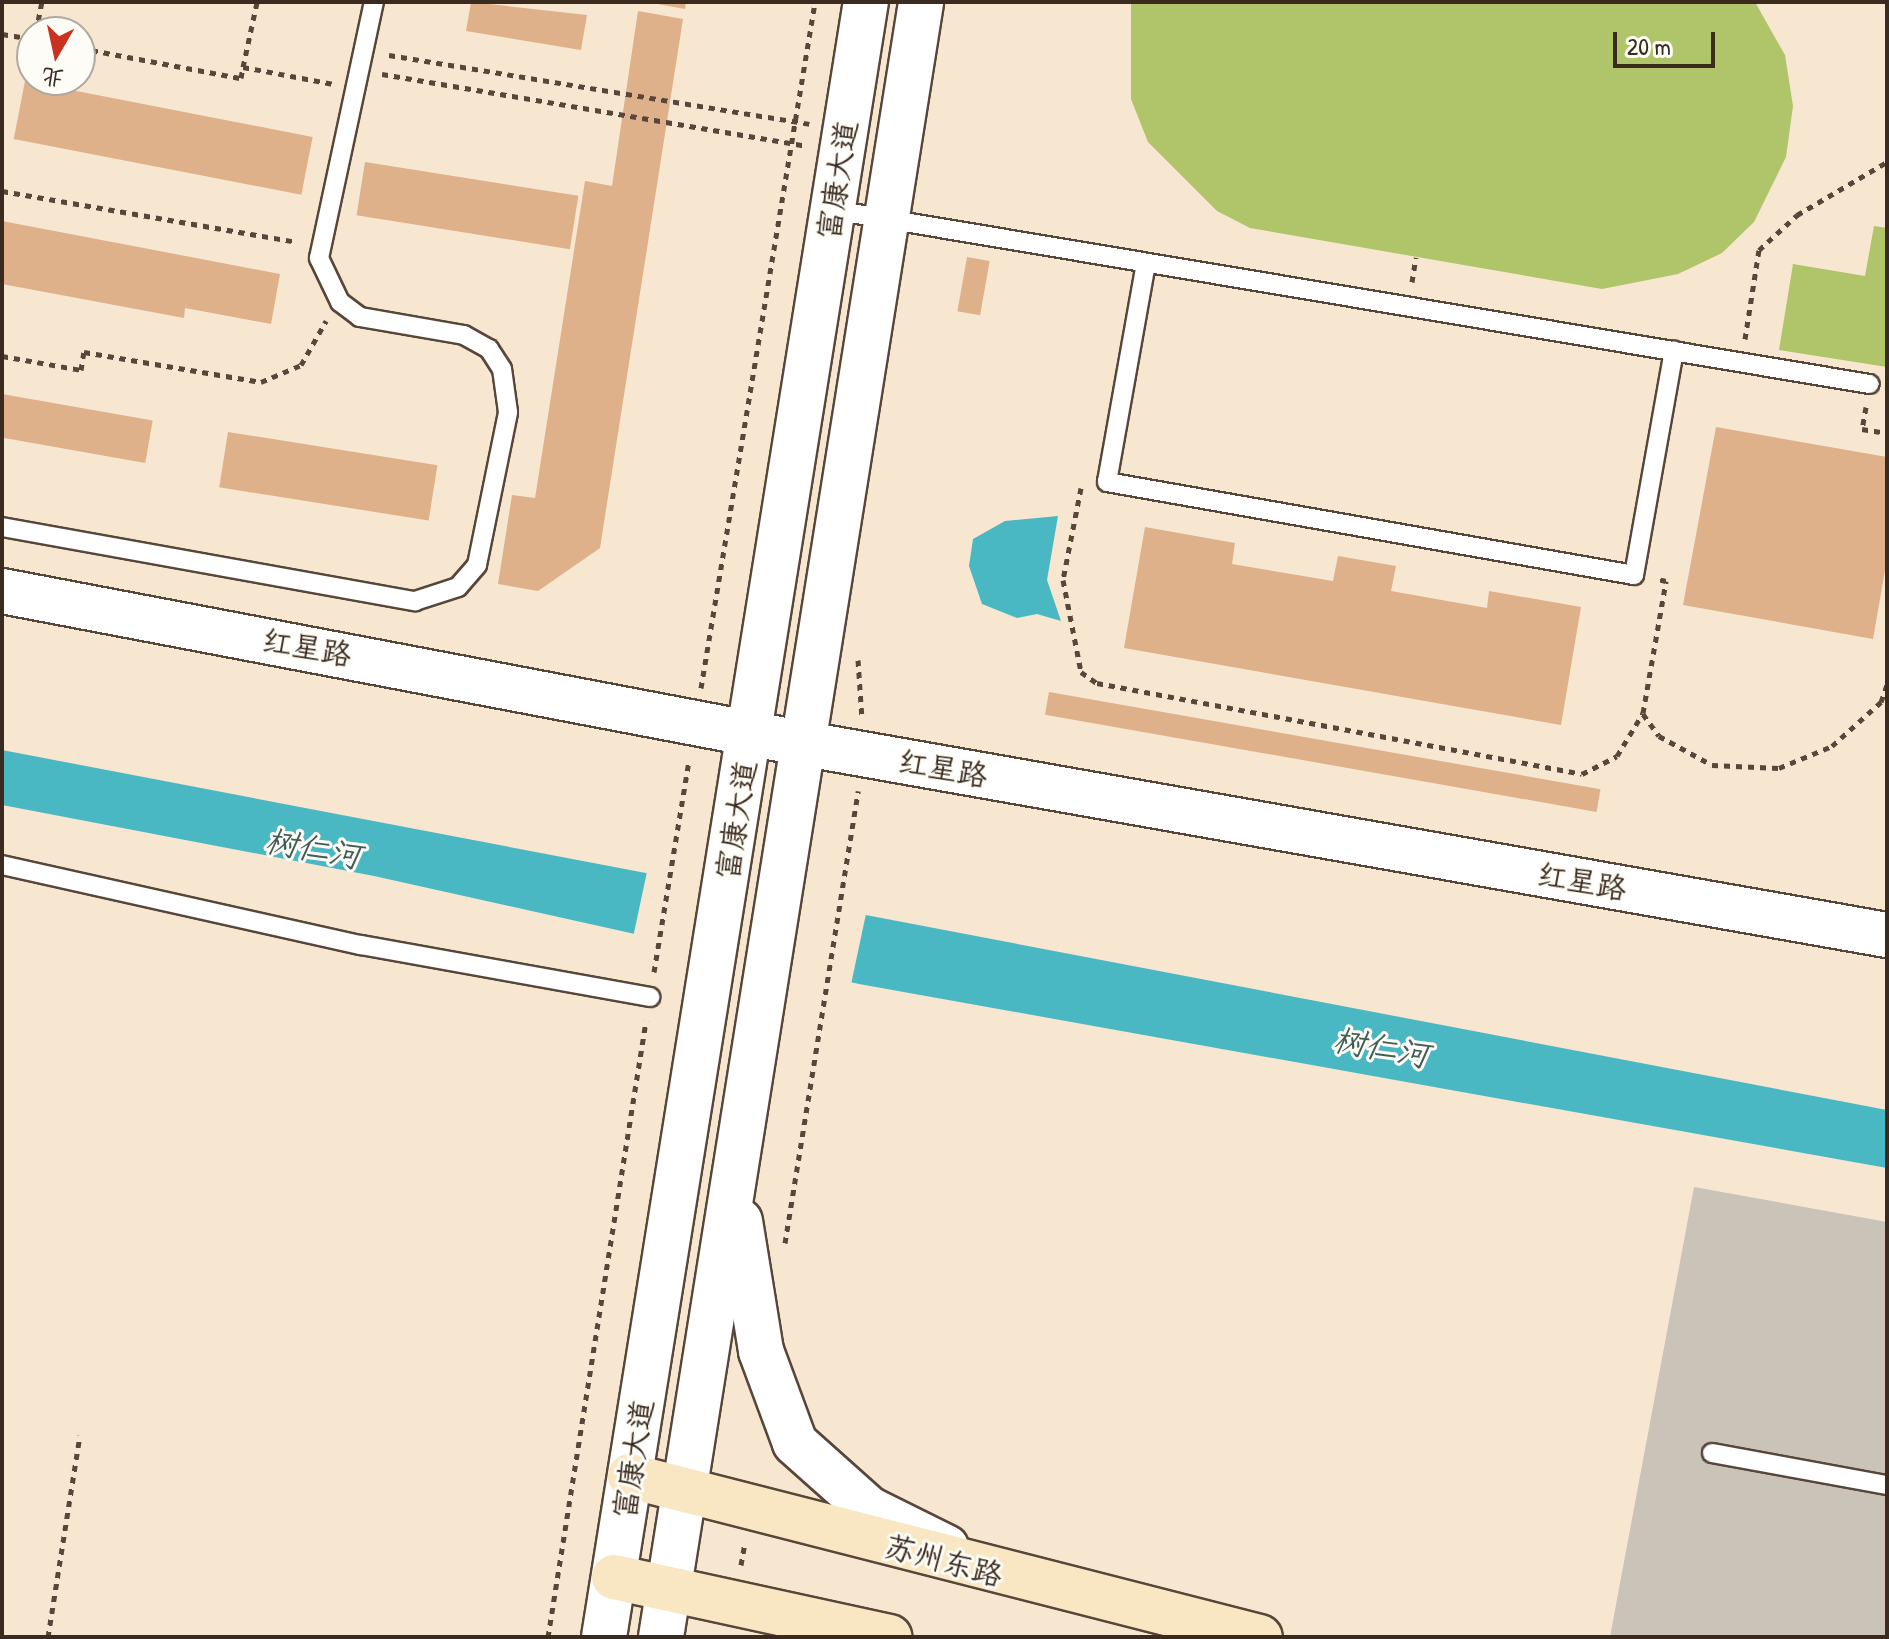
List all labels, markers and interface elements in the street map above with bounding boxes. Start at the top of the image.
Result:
north arrow [16,16,96,96]
scale bar [1617,16,1719,66]
text: 20 m [1627,30,1671,62]
text: 北 [39,61,66,94]
street label: 富康大道 [810,118,864,242]
street label: 红星路 [260,621,354,673]
street label: 红星路 [896,742,990,794]
street label: 富康大道 [709,758,763,882]
water label: 树仁河 [262,822,364,876]
street label: 红星路 [1535,855,1629,907]
water label: 树仁河 [1330,1021,1432,1075]
street label: 富康大道 [606,1397,660,1521]
street label: 苏州东路 [881,1527,1007,1593]

